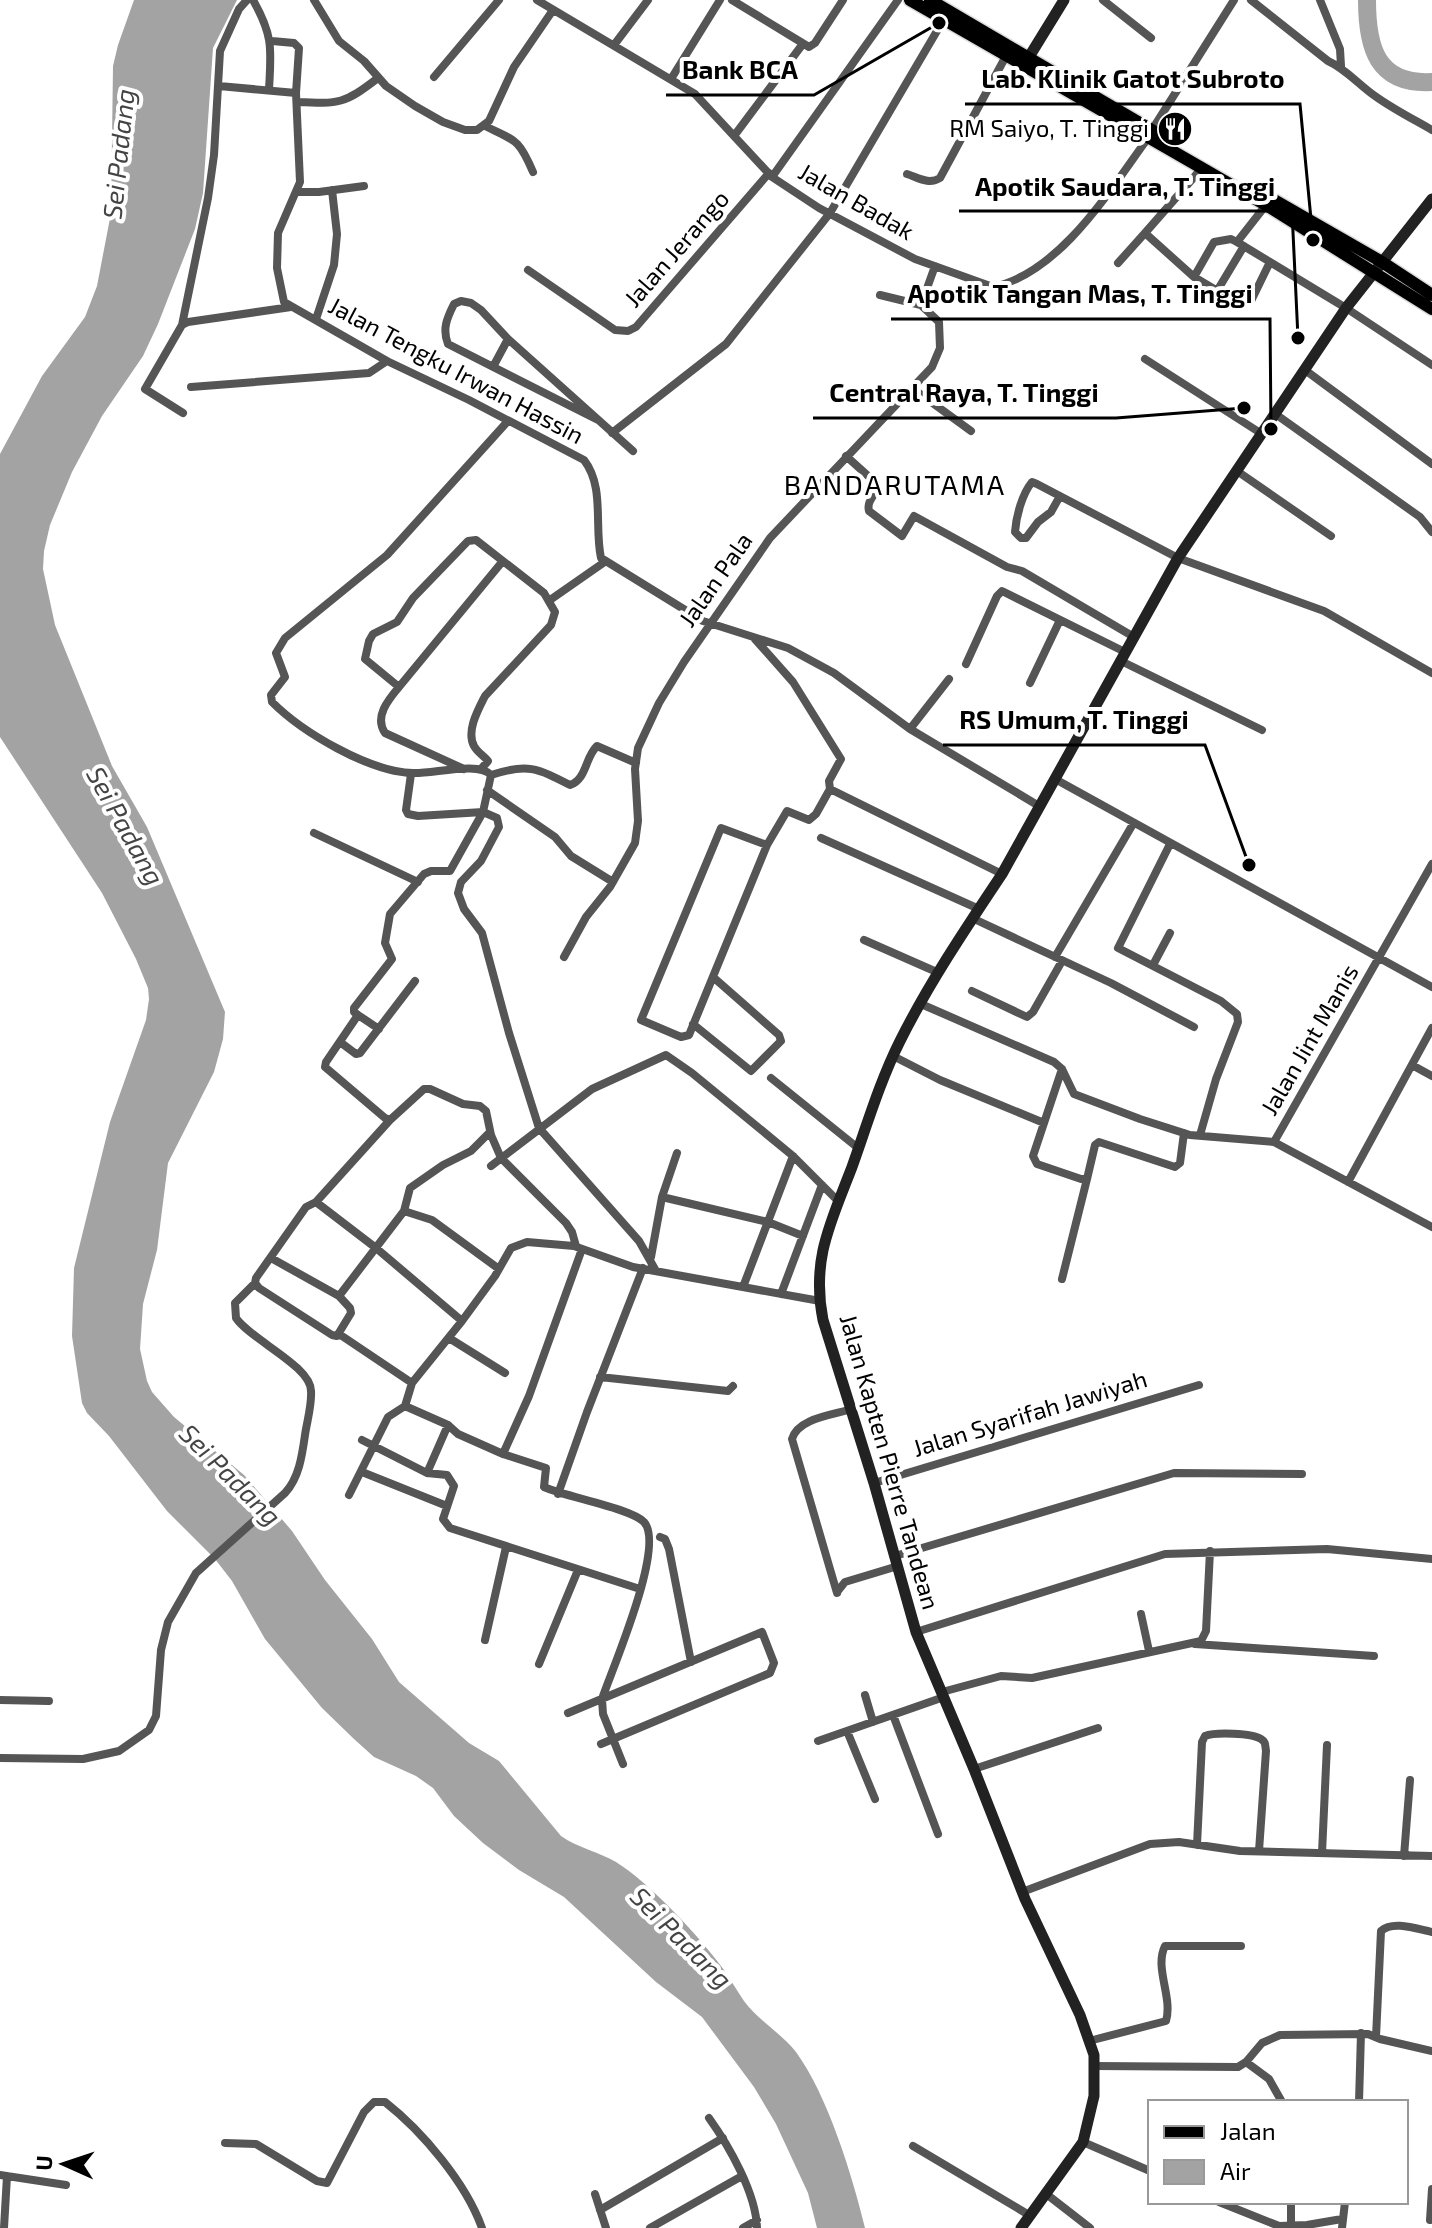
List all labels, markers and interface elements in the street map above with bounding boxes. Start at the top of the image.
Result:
callout: Bank BCA [666,45,814,95]
text: Bank BCA [682,53,798,84]
callout: Lab. Klinik Gatot Subroto [965,54,1300,104]
text: Lab. Klinik Gatot Subroto [981,62,1285,93]
water label: Sei Padang [95,87,140,220]
restaurant icon: RM Saiyo, T. Tinggi [1156,110,1194,148]
place label: RM Saiyo, T. Tinggi [949,113,1149,142]
street label: Jalan Badak [794,156,919,245]
callout: Apotik Saudara, T. Tinggi [959,161,1292,211]
text: Apotik Saudara, T. Tinggi [975,170,1275,201]
street label: Jalan Jerango [617,184,734,312]
callout: Apotik Tangan Mas, T. Tinggi [891,269,1270,319]
text: Apotik Tangan Mas, T. Tinggi [907,277,1253,308]
street label: Jalan Tengku Irwan Hassin [324,290,589,449]
callout: Central Raya, T. Tinggi [813,368,1116,418]
text: Central Raya, T. Tinggi [829,376,1099,408]
district label: BANDARUTAMA [784,467,1006,501]
street label: Jalan Pala [672,526,758,632]
callout: RS Umum, T. Tinggi [943,695,1205,745]
text: RS Umum, T. Tinggi [959,703,1189,734]
water label: Sei Padang [81,761,172,890]
street label: Jalan Jint Manis [1254,959,1364,1120]
street label: Jalan Kapten Pierre Tandean [834,1311,947,1613]
street label: Jalan Syarifah Jawiyah [909,1363,1150,1462]
water label: Sei Padang [174,1417,288,1531]
water label: Sei Padang [625,1880,739,1994]
legend [1148,2100,1408,2204]
text: Jalan [1220,2116,1276,2145]
north arrow [24,2124,104,2204]
text: U [30,2155,56,2171]
text: Air [1220,2156,1251,2185]

